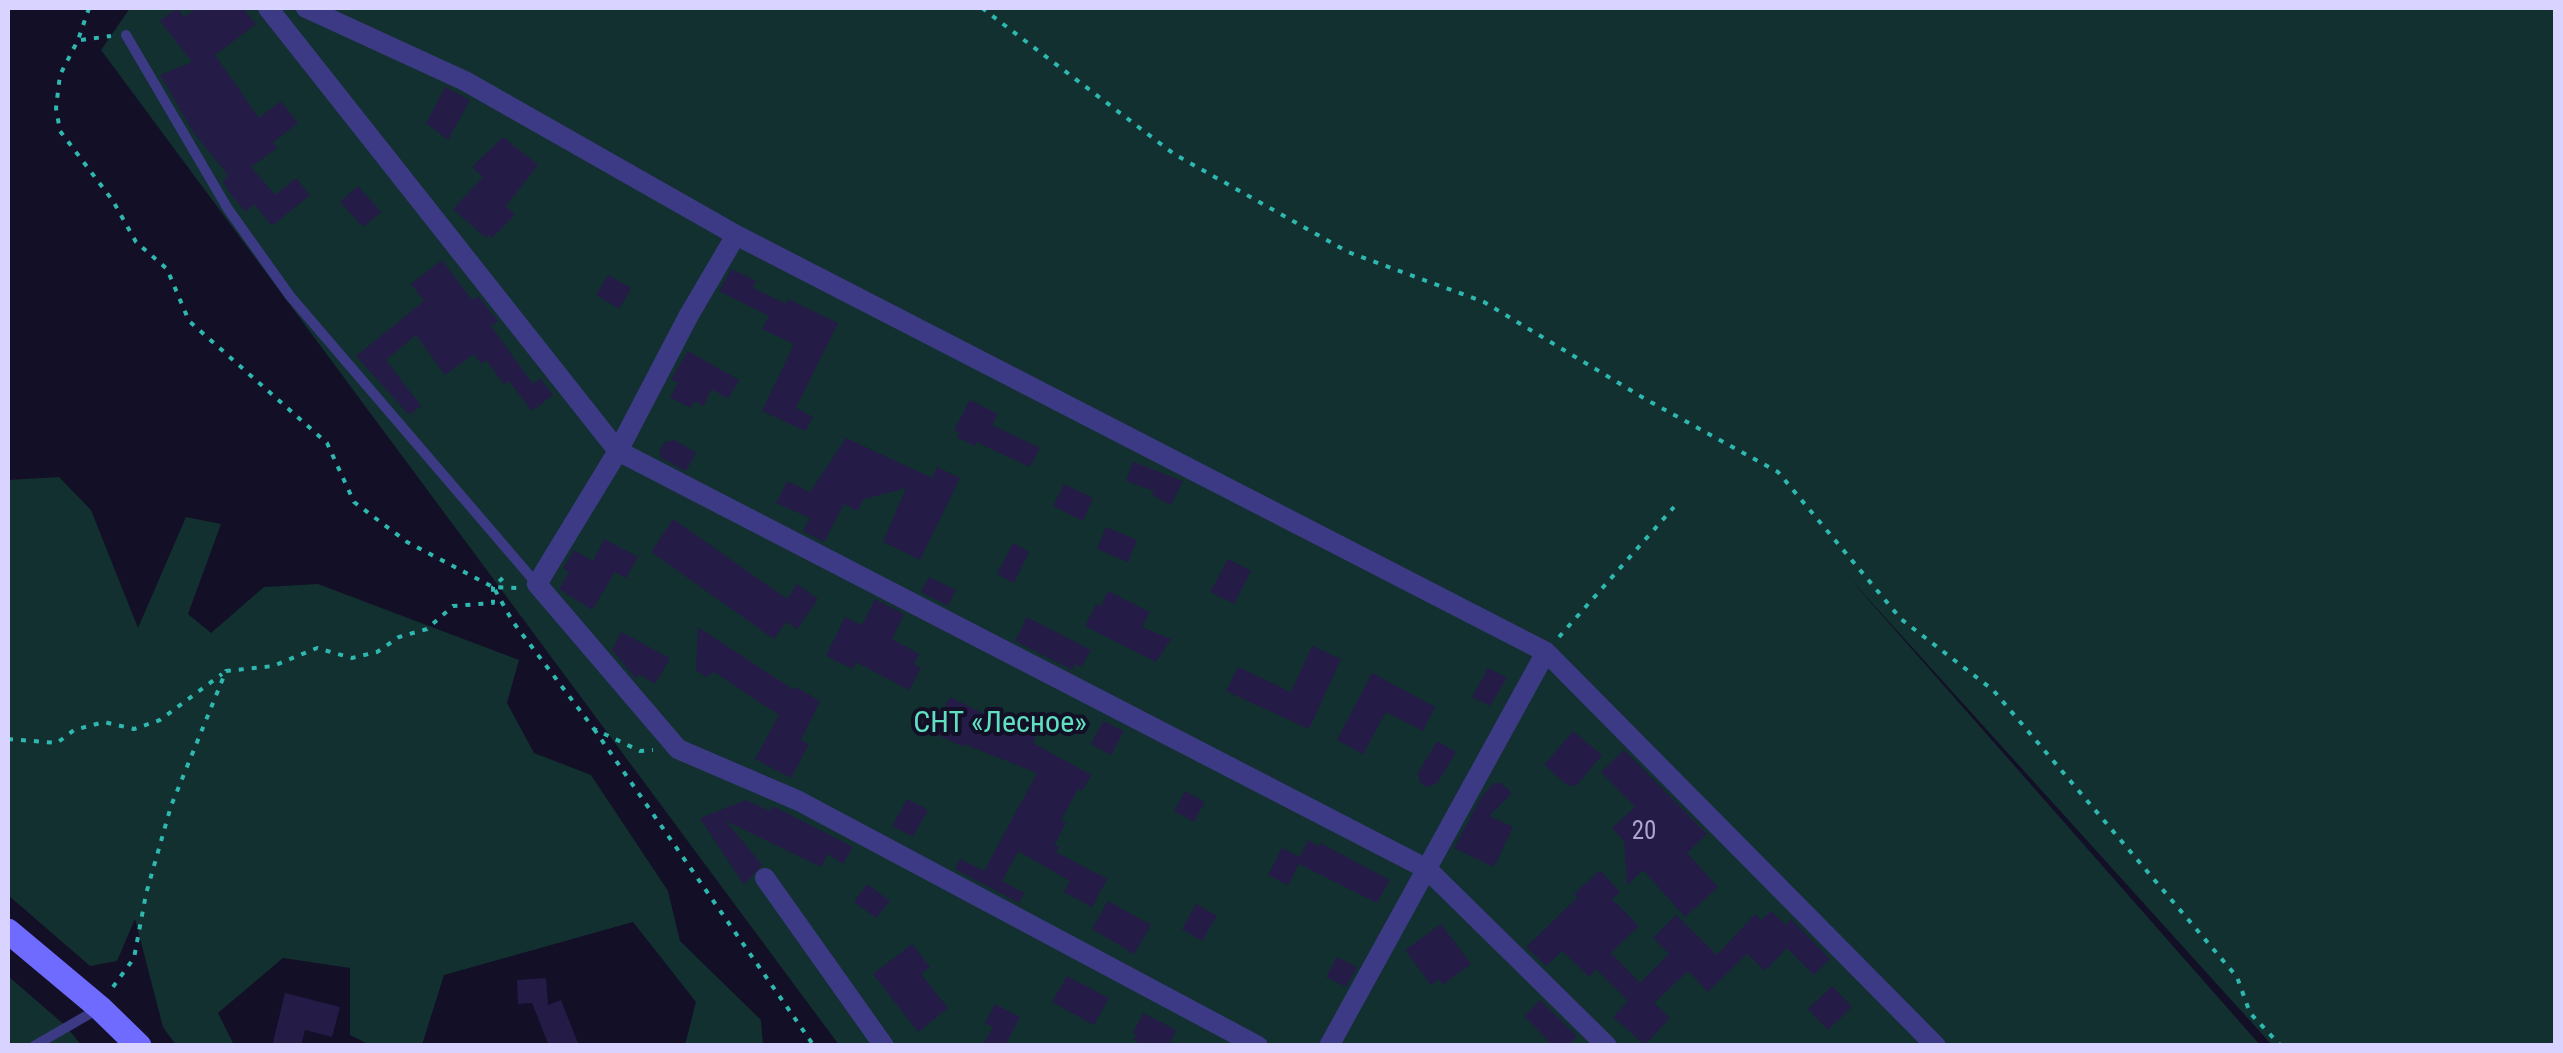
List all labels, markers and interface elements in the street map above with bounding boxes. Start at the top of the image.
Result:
park label: СНТ «Лесное» [913,706,1087,742]
house number: 20 [1632,818,1656,848]

